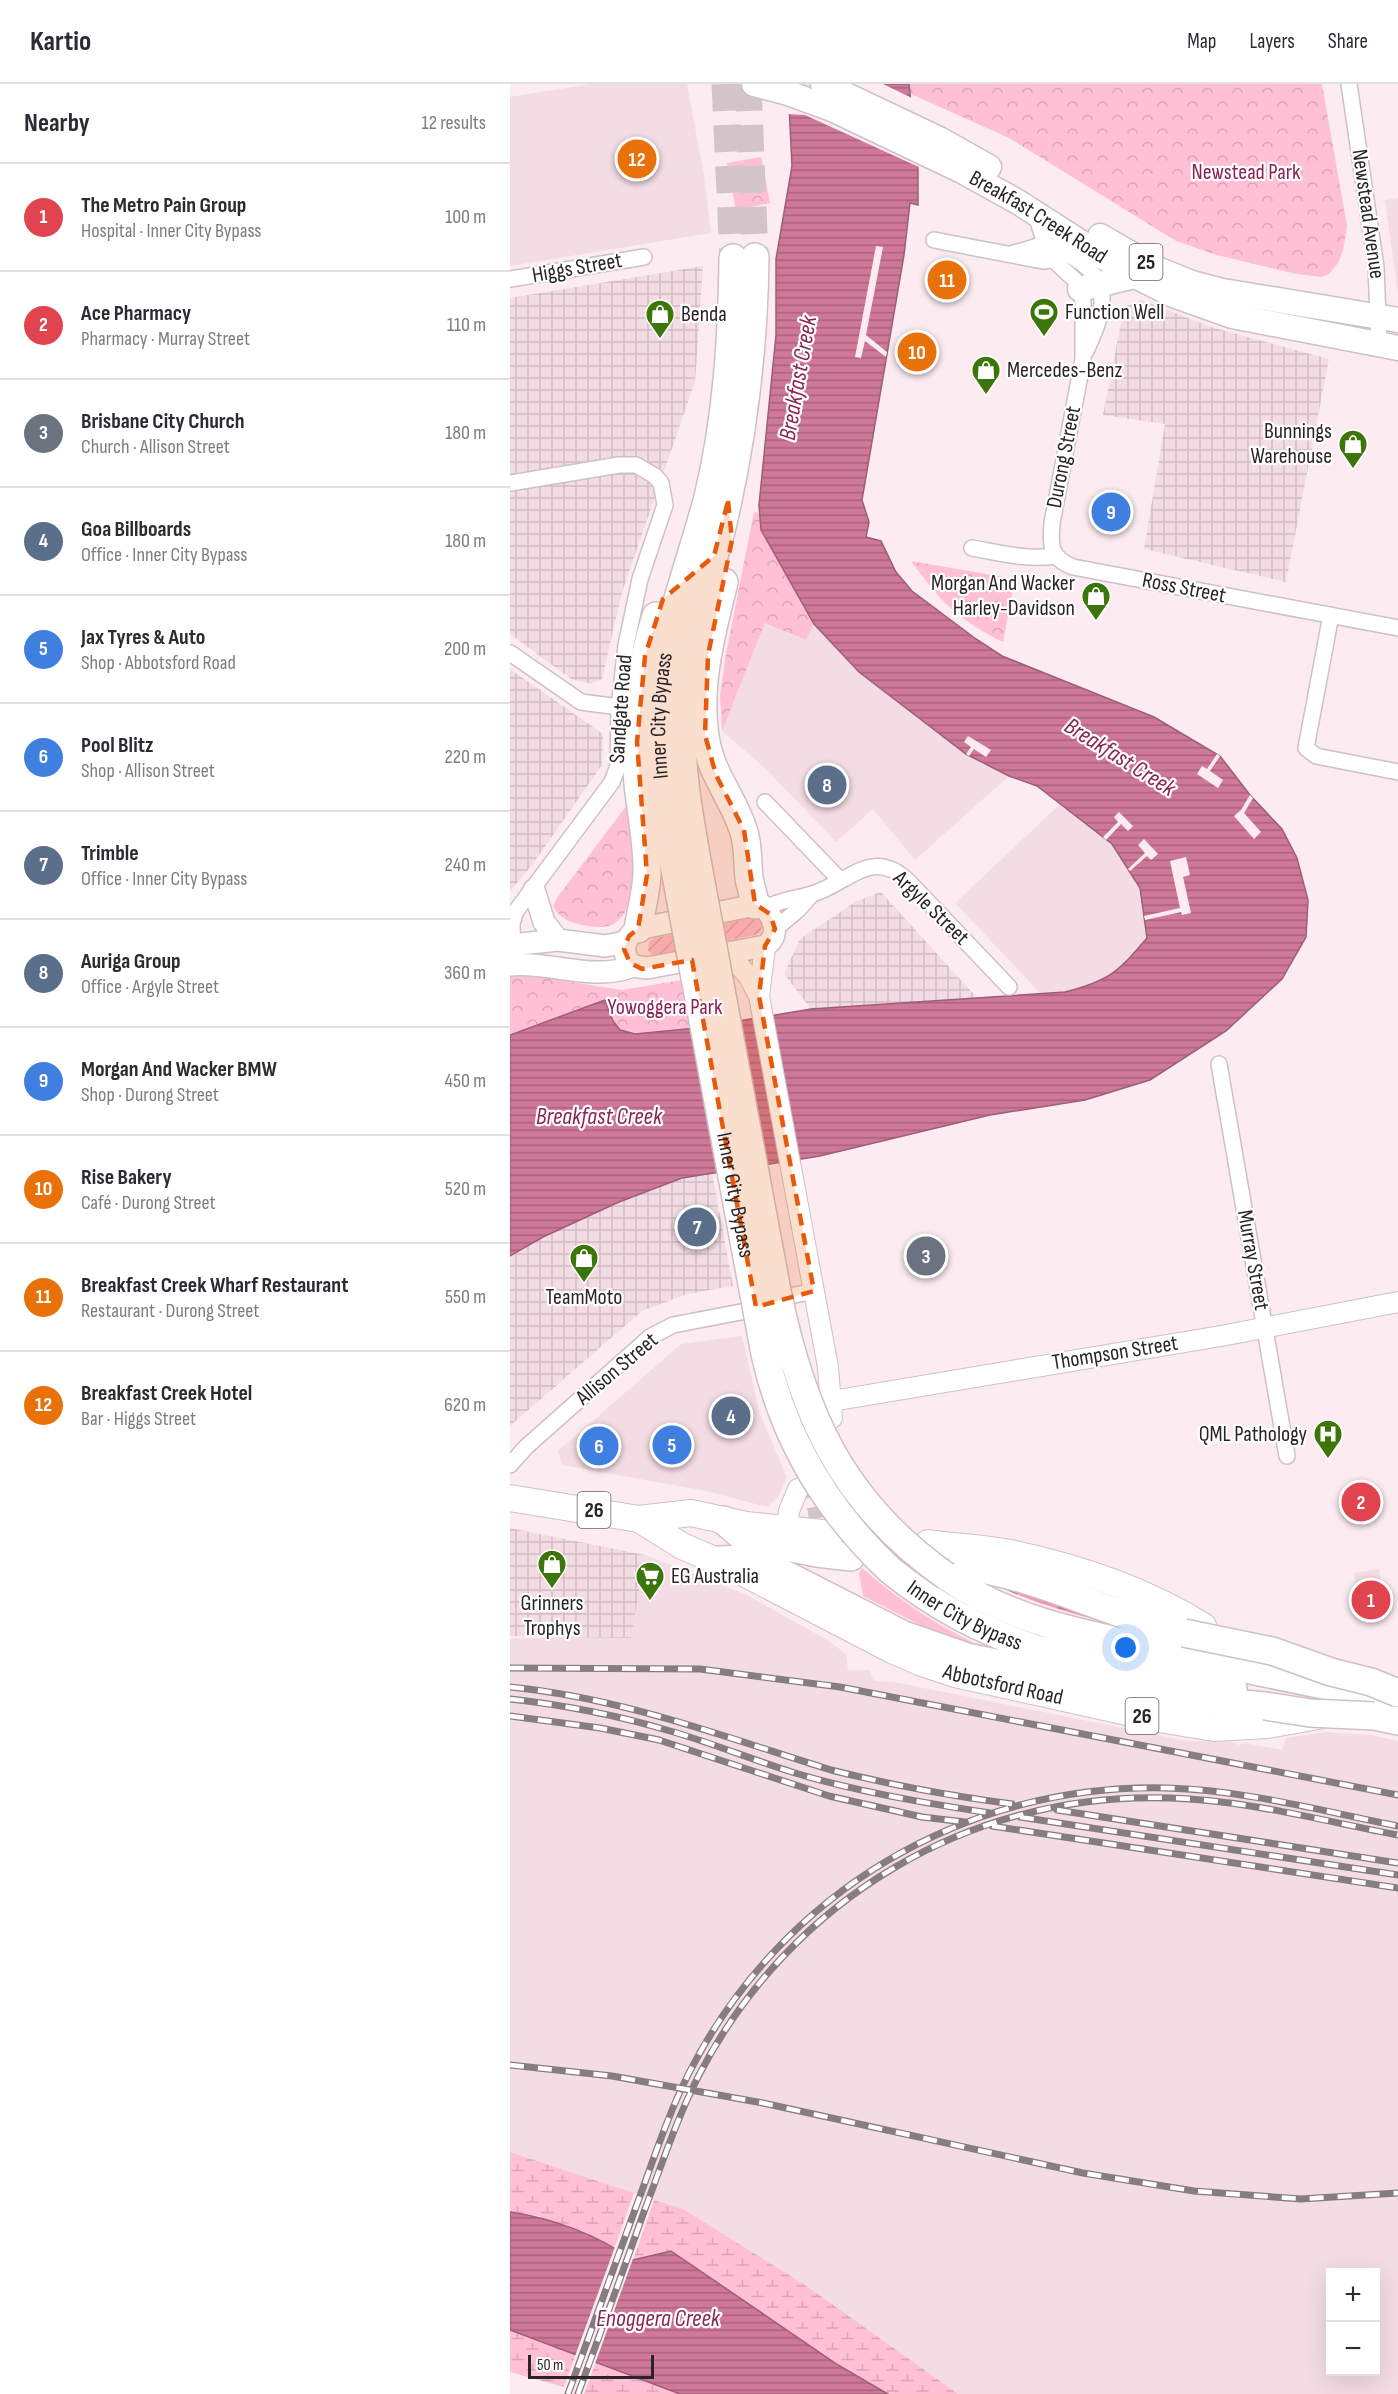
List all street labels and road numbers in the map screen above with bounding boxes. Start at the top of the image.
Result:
street label: Newstead Avenue [1346,147,1390,281]
street label: Breakfast Creek Road [965,164,1112,269]
road number: 25 [1130,244,1162,280]
street label: Higgs Street [530,247,624,289]
street label: Durong Street [1041,403,1087,510]
street label: Ross Street [1140,567,1228,609]
street label: Inner City Bypass [645,650,678,780]
street label: Sandgate Road [604,654,638,764]
street label: Argyle Street [887,864,975,951]
street label: Inner City Bypass [711,1130,760,1260]
street label: Murray Street [1231,1208,1275,1312]
street label: Allison Street [570,1327,664,1412]
street label: Thompson Street [1050,1330,1180,1376]
road number: 26 [578,1492,610,1528]
street label: Inner City Bypass [902,1574,1026,1657]
street label: Abbotsford Road [939,1657,1066,1711]
road number: 26 [1126,1698,1158,1734]

